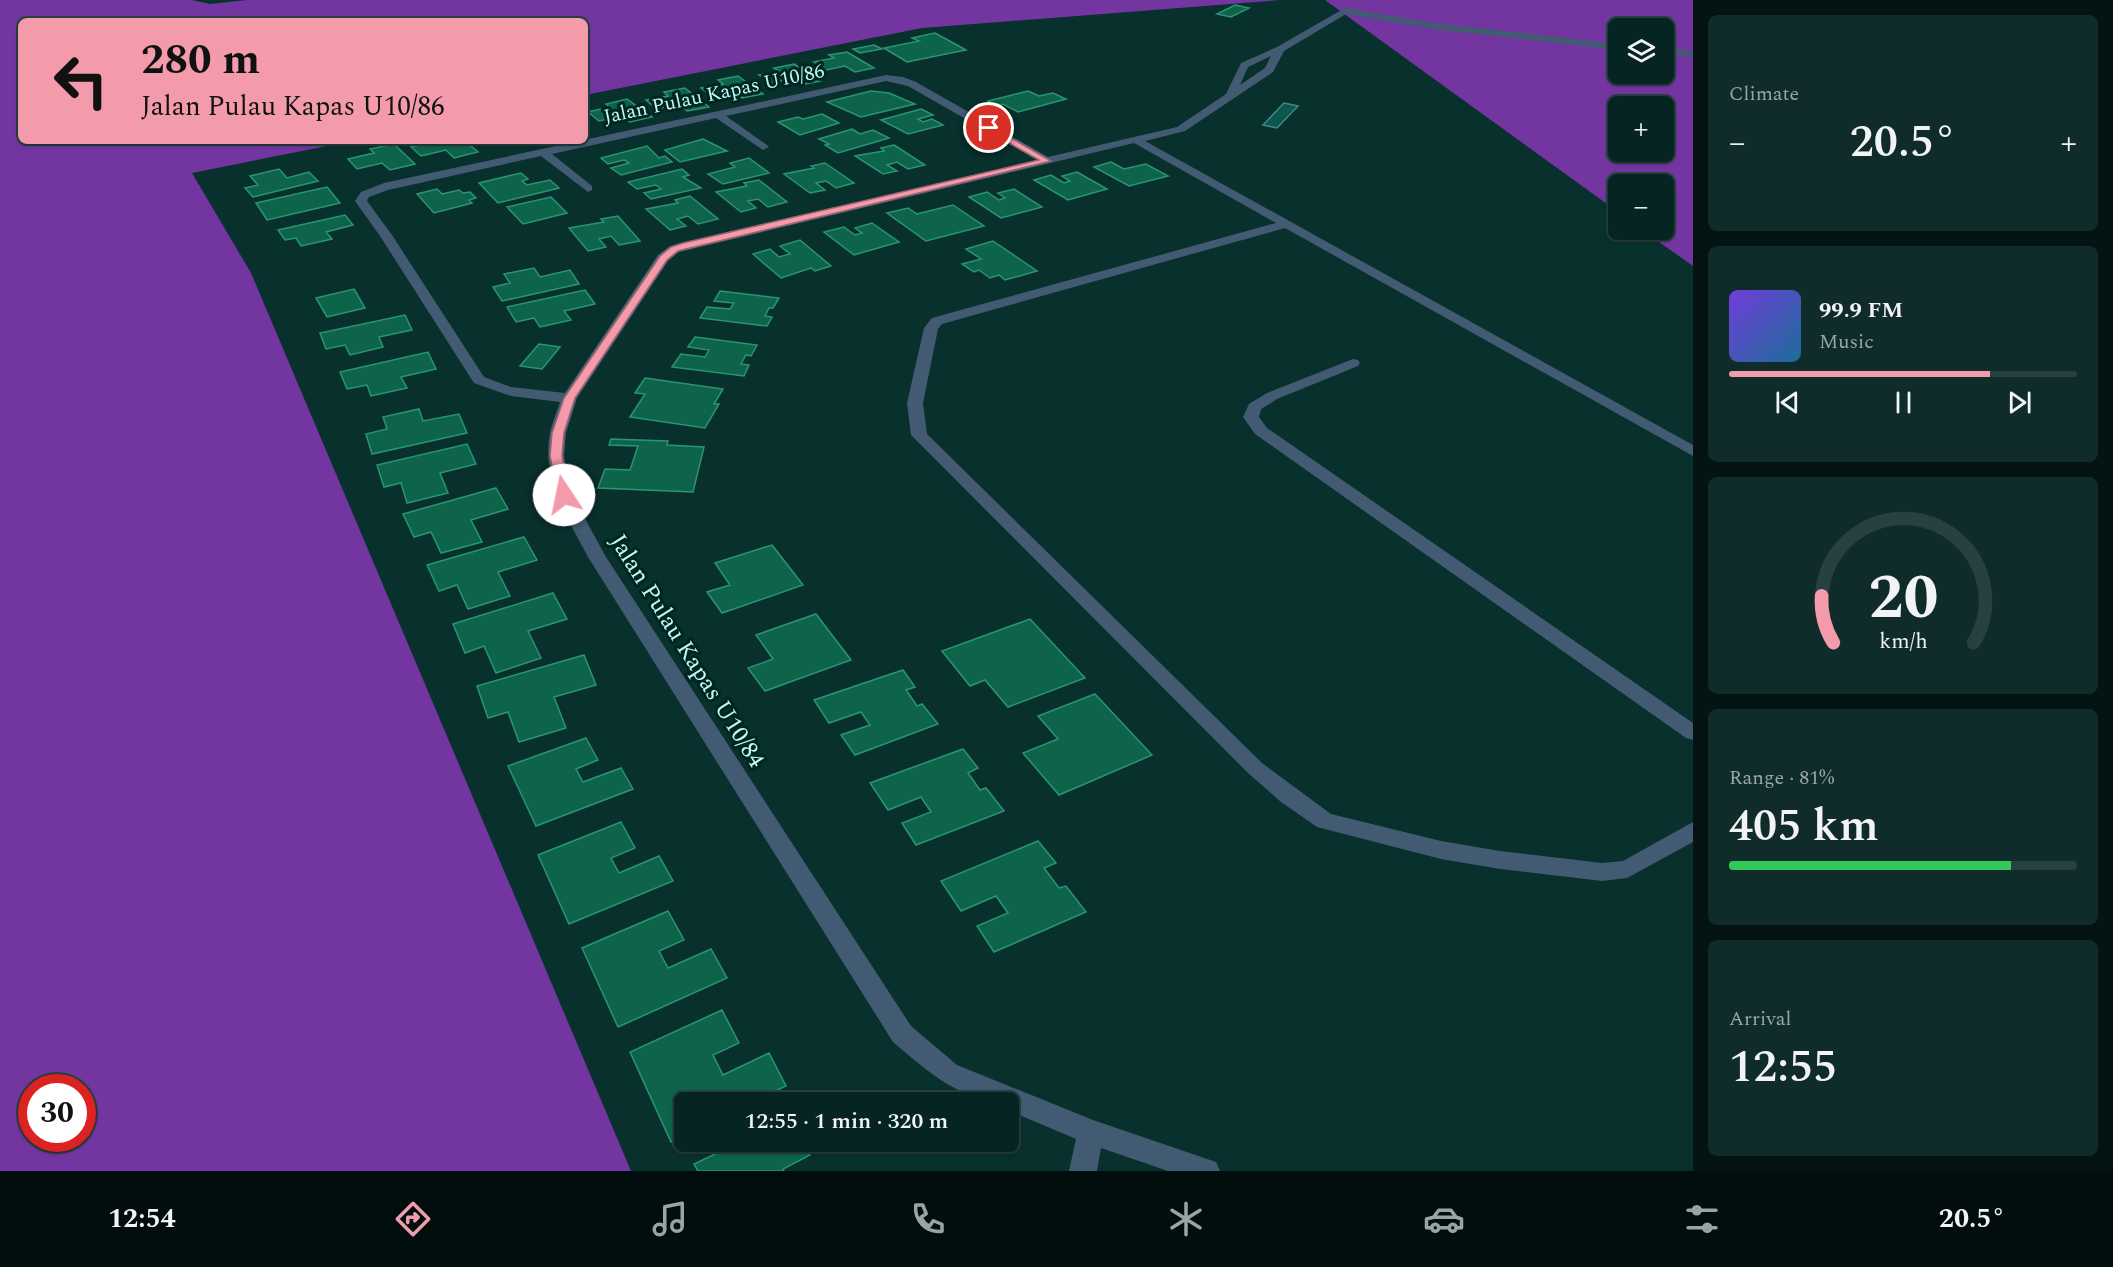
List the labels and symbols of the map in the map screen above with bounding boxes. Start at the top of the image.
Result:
street label: Jalan Pulau Kapas U10/86 [601,56,827,132]
pin [963,102,1014,153]
position arrow [532,463,596,527]
street label: Jalan Pulau Kapas U10/84 [600,527,774,775]
speed limit sign: 30 [18,1074,96,1152]

